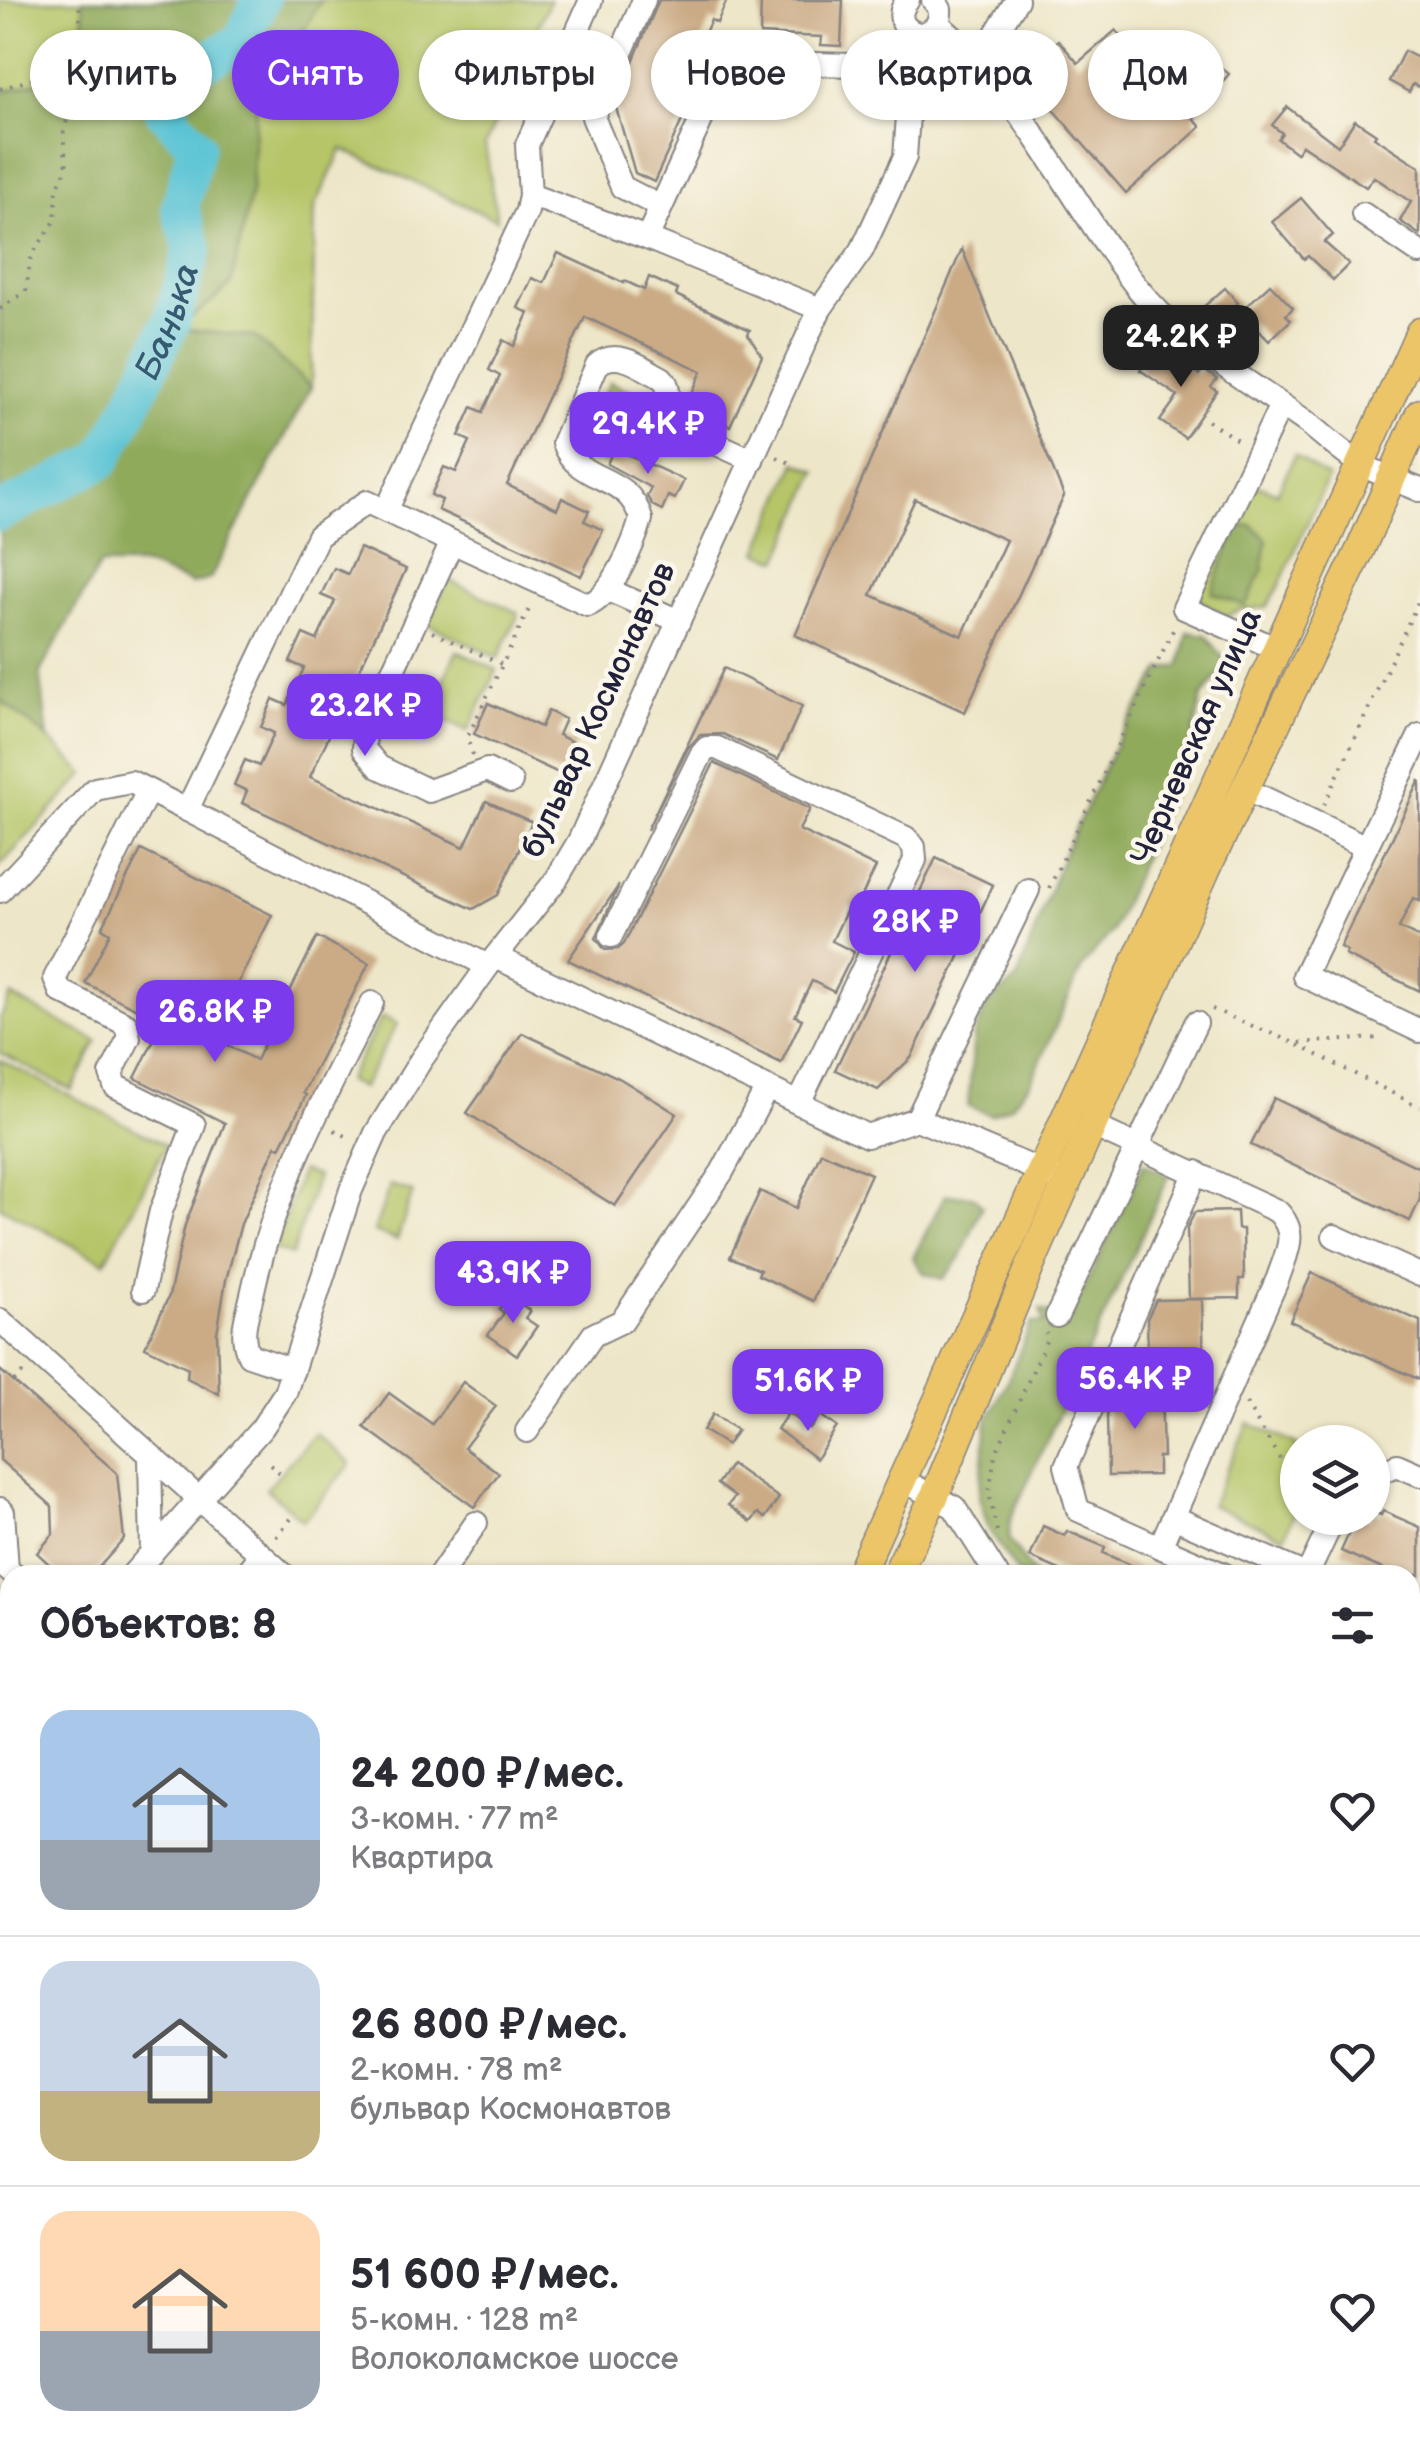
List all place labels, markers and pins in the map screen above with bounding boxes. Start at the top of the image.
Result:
pin: 24.2K ₽ [1089,305,1273,390]
pin: 29.4K ₽ [556,392,740,477]
pin: 23.2K ₽ [273,674,457,759]
pin: 28K ₽ [845,890,985,975]
pin: 26.8K ₽ [123,980,307,1065]
pin: 43.9K ₽ [421,1241,605,1326]
pin: 56.4K ₽ [1043,1347,1227,1432]
pin: 51.6K ₽ [716,1349,900,1434]

